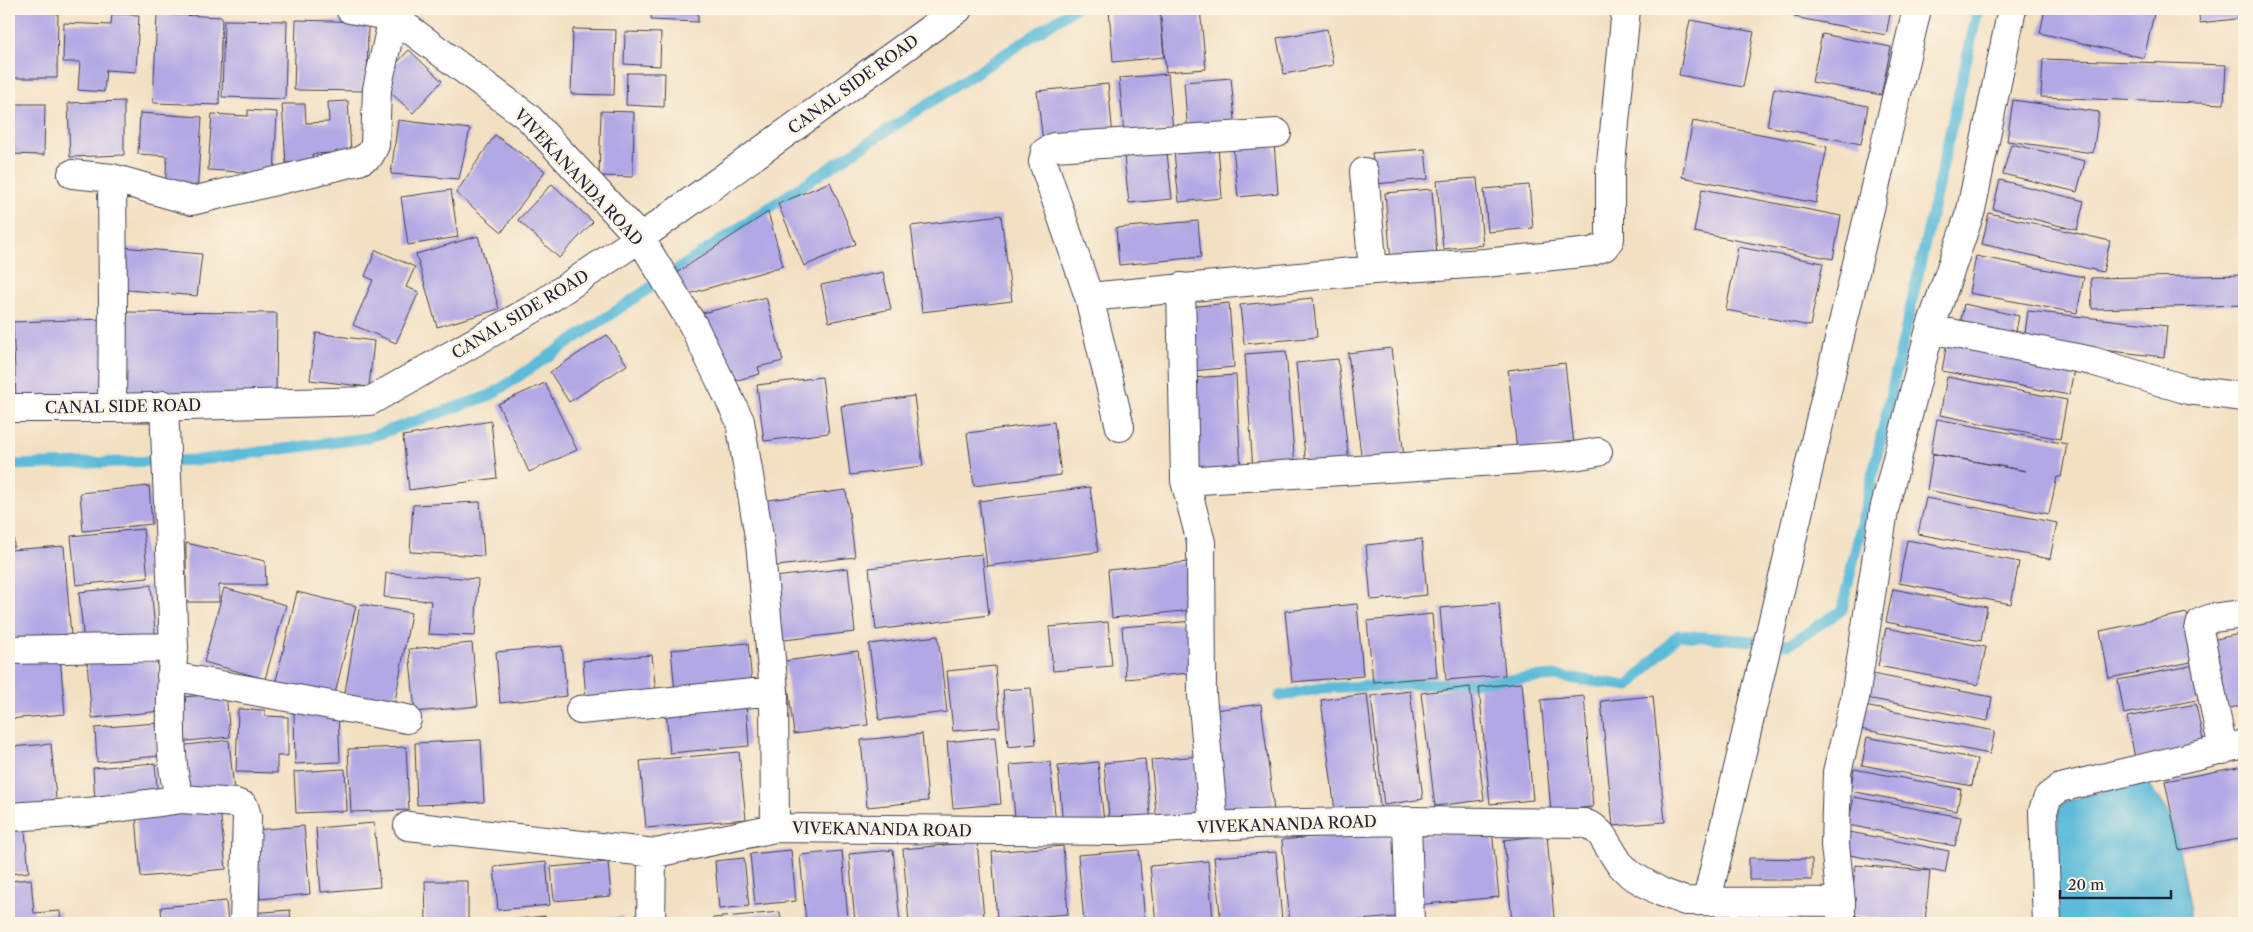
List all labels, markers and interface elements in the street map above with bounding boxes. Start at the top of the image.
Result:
street label: CANAL SIDE ROAD [784,30,922,138]
street label: VIVEKANANDA ROAD [510,104,648,250]
street label: CANAL SIDE ROAD [448,265,592,363]
street label: CANAL SIDE ROAD [45,395,201,417]
street label: VIVEKANANDA ROAD [1196,811,1377,837]
street label: VIVEKANANDA ROAD [791,817,972,841]
scale bar [2060,867,2172,899]
text: 20 m [2068,875,2104,894]

